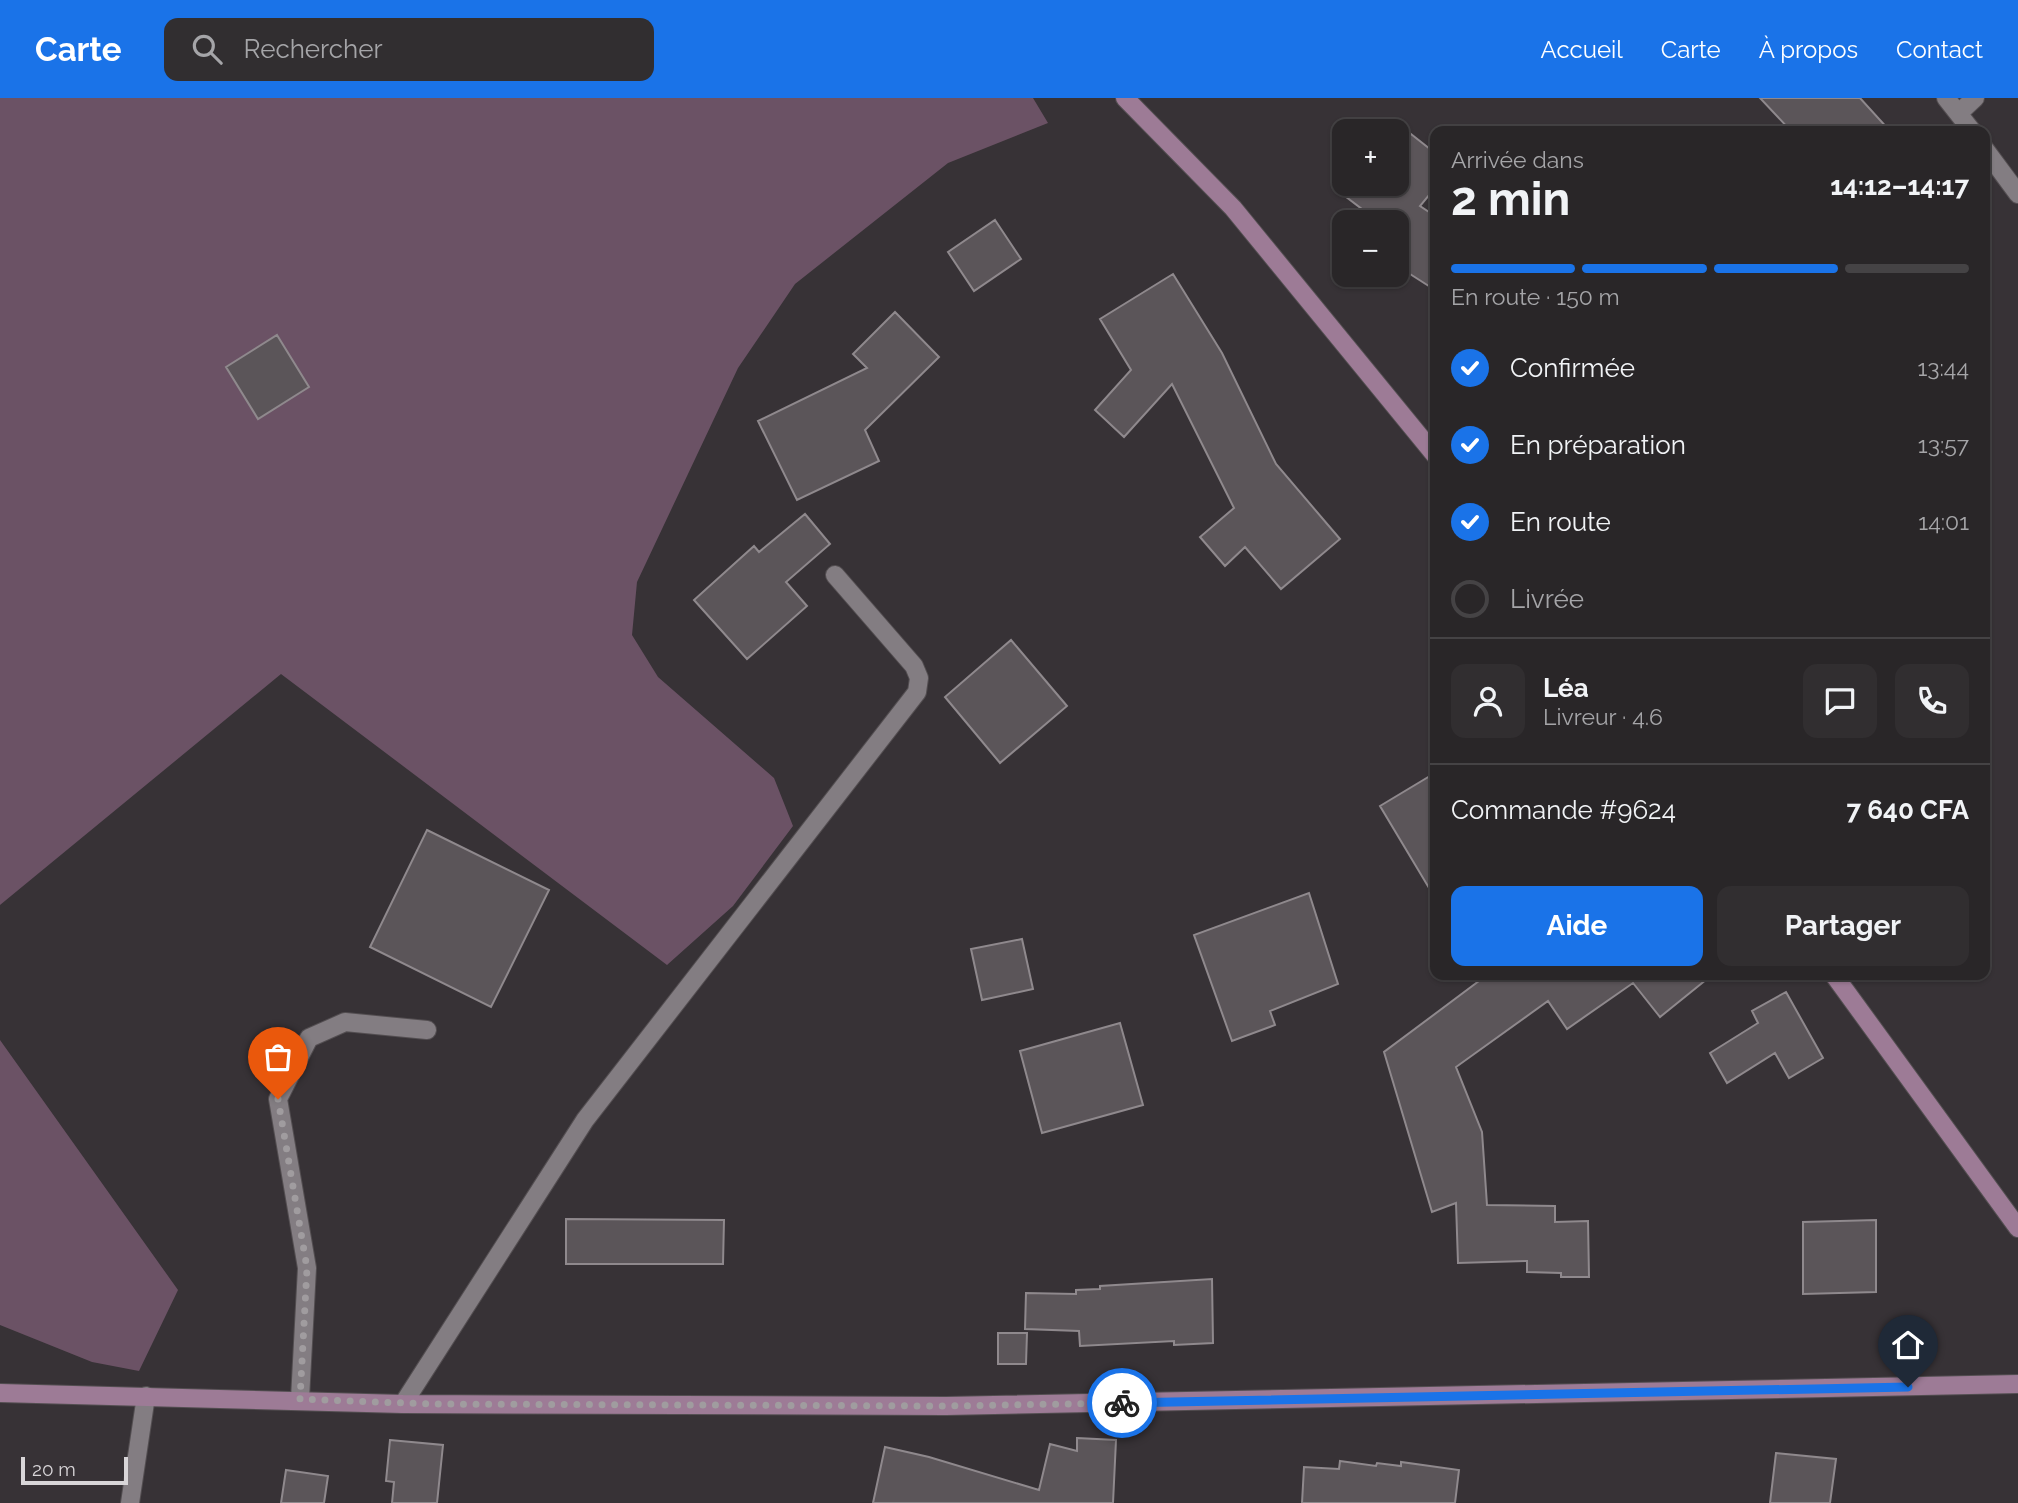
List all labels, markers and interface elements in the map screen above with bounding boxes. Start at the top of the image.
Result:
search box [164,18,654,81]
text: Carte [35,30,122,69]
icon: search [188,30,226,68]
text: Rechercher [244,34,383,64]
text: Accueil [1541,35,1623,64]
text: Carte [1661,35,1721,64]
text: À propos [1759,35,1858,64]
text: Contact [1896,35,1983,64]
map controls [1332,119,1409,287]
button: + [1332,119,1409,196]
text: Arrivée dans [1451,146,1584,173]
text: 14:12–14:17 [1830,171,1969,201]
text: 2 min [1451,172,1570,226]
button: − [1332,210,1409,287]
text: En route · 150 m [1451,283,1620,310]
icon: check [1451,349,1489,387]
text: Confirmée [1510,353,1635,383]
text: 13:44 [1917,354,1969,381]
icon: check [1451,426,1489,464]
text: En préparation [1510,430,1686,460]
text: 13:57 [1918,431,1969,458]
icon: check [1451,503,1489,541]
text: En route [1510,507,1611,537]
text: 14:01 [1918,508,1969,535]
text: Livrée [1510,584,1584,614]
button: person [1451,664,1525,738]
button: chat [1803,664,1877,738]
button: phone [1895,664,1969,738]
text: Léa [1543,673,1589,703]
text: Livreur · 4.6 [1543,703,1663,730]
text: Commande #9624 [1451,795,1676,825]
text: 7 640 CFA [1846,795,1969,825]
button: Aide [1451,886,1703,966]
button: Partager [1717,886,1969,966]
pin [248,1027,308,1099]
icon: bag [259,1038,297,1076]
pin [1878,1315,1938,1387]
icon: home [1889,1326,1927,1364]
courier [1087,1368,1157,1438]
icon: bike [1103,1384,1141,1422]
scale bar [21,1454,128,1486]
text: 20 m [32,1458,76,1480]

